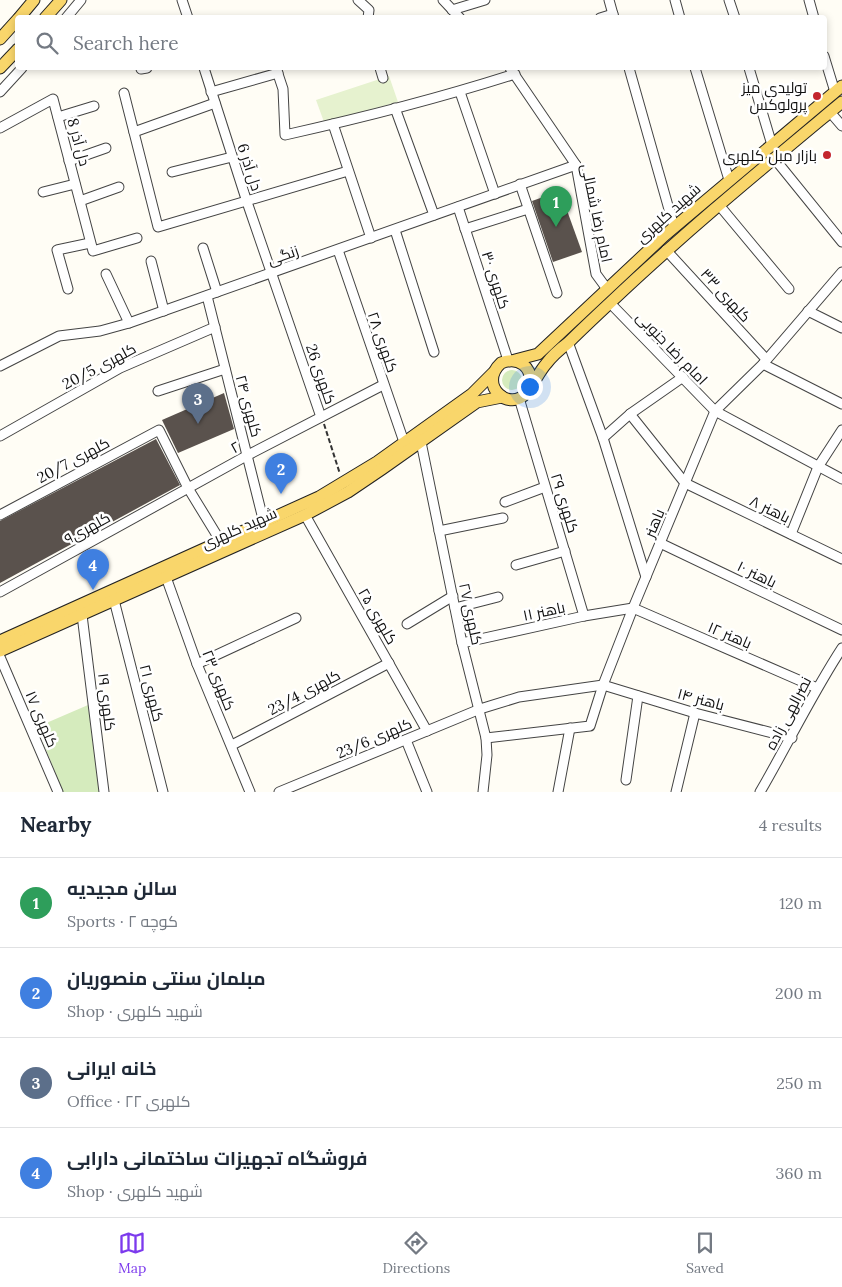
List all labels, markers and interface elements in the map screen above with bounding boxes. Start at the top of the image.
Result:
search box [15,15,827,70]
icon: search [33,29,61,57]
text: Search here [73,31,179,55]
place label: تولیدی میز پرولوکس [741,78,807,115]
marker: تولیدی میز پرولوکس [811,90,823,102]
street label: دل آذر 8 [64,116,94,168]
street label: دل آذر 6 [233,141,267,193]
place label: بازار مبل کلهری [722,146,817,166]
marker: بازار مبل کلهری [821,149,833,161]
street label: امام رضا شمالی [576,162,617,264]
street label: شهید کلهری [632,179,705,248]
pin: 1 [540,186,572,227]
street label: زنگی [265,241,301,270]
street label: کلهری ۳۰ [477,249,514,312]
street label: کلهری ۳۳ [696,264,755,327]
street label: امام رضا جنوبی [632,307,712,389]
street label: کلهری ۲۸ [363,309,402,375]
street label: کلهری 20/5 [59,339,140,394]
street label: کلهری 26 [301,341,340,407]
street label: کلهری ۲۴ [231,373,266,439]
your location [517,374,543,400]
pin: 3 [182,383,214,424]
street label: کلهری 20/7 [33,433,113,488]
street label: ۲ [227,437,243,457]
pin: 2 [265,453,297,494]
street label: کلهری ۲۹ [546,471,583,535]
street label: باهنر ۸ [747,491,793,527]
street label: شهید کلهری [198,503,280,554]
street label: باهنر [639,506,668,541]
street label: کلهری۹ [61,508,114,549]
pin: 4 [77,549,109,590]
street label: باهنر ۱۰ [734,556,780,592]
street label: کلهری ۲۷ [454,581,487,647]
street label: کلهری ۲۵ [353,584,402,648]
street label: باهنر ۱۱ [521,597,567,625]
street label: باهنر ۱۲ [705,617,755,653]
street label: کلهری ۲۳ [197,647,240,714]
street label: کلهری ۲۱ [135,662,168,724]
street label: کلهری 23/4 [265,665,344,720]
street label: کلهری ۱۹ [93,672,120,732]
street label: نصرالهی زاده [761,673,816,753]
street label: باهنر ۱۴ [675,684,727,714]
street label: کلهری ۱۷ [21,688,62,751]
street label: کلهری 23/6 [333,714,415,763]
text: Nearby [20,811,91,838]
text: 4 results [759,815,822,835]
text: سالن مجیدیه [67,876,177,900]
text: 1 [33,893,39,913]
text: 120 m [779,893,822,913]
text: Sports · ۲ کوچه [67,911,178,931]
text: مبلمان سنتی منصوریان [67,966,266,990]
text: 2 [32,983,40,1003]
text: 200 m [775,983,822,1003]
text: Shop · شهید کلهری [67,1001,203,1021]
text: خانه ایرانی [67,1056,156,1080]
text: 3 [32,1073,40,1093]
text: 250 m [776,1073,822,1093]
text: Office · کلهری ۲۲ [67,1091,190,1111]
text: فروشگاه تجهیزات ساختمانی دارابی [67,1146,367,1170]
text: 4 [32,1163,40,1183]
text: 360 m [775,1163,822,1183]
text: Shop · شهید کلهری [67,1181,203,1201]
tab: Map [118,1229,146,1277]
tab: Directions [382,1229,450,1277]
tab: Saved [686,1229,724,1277]

